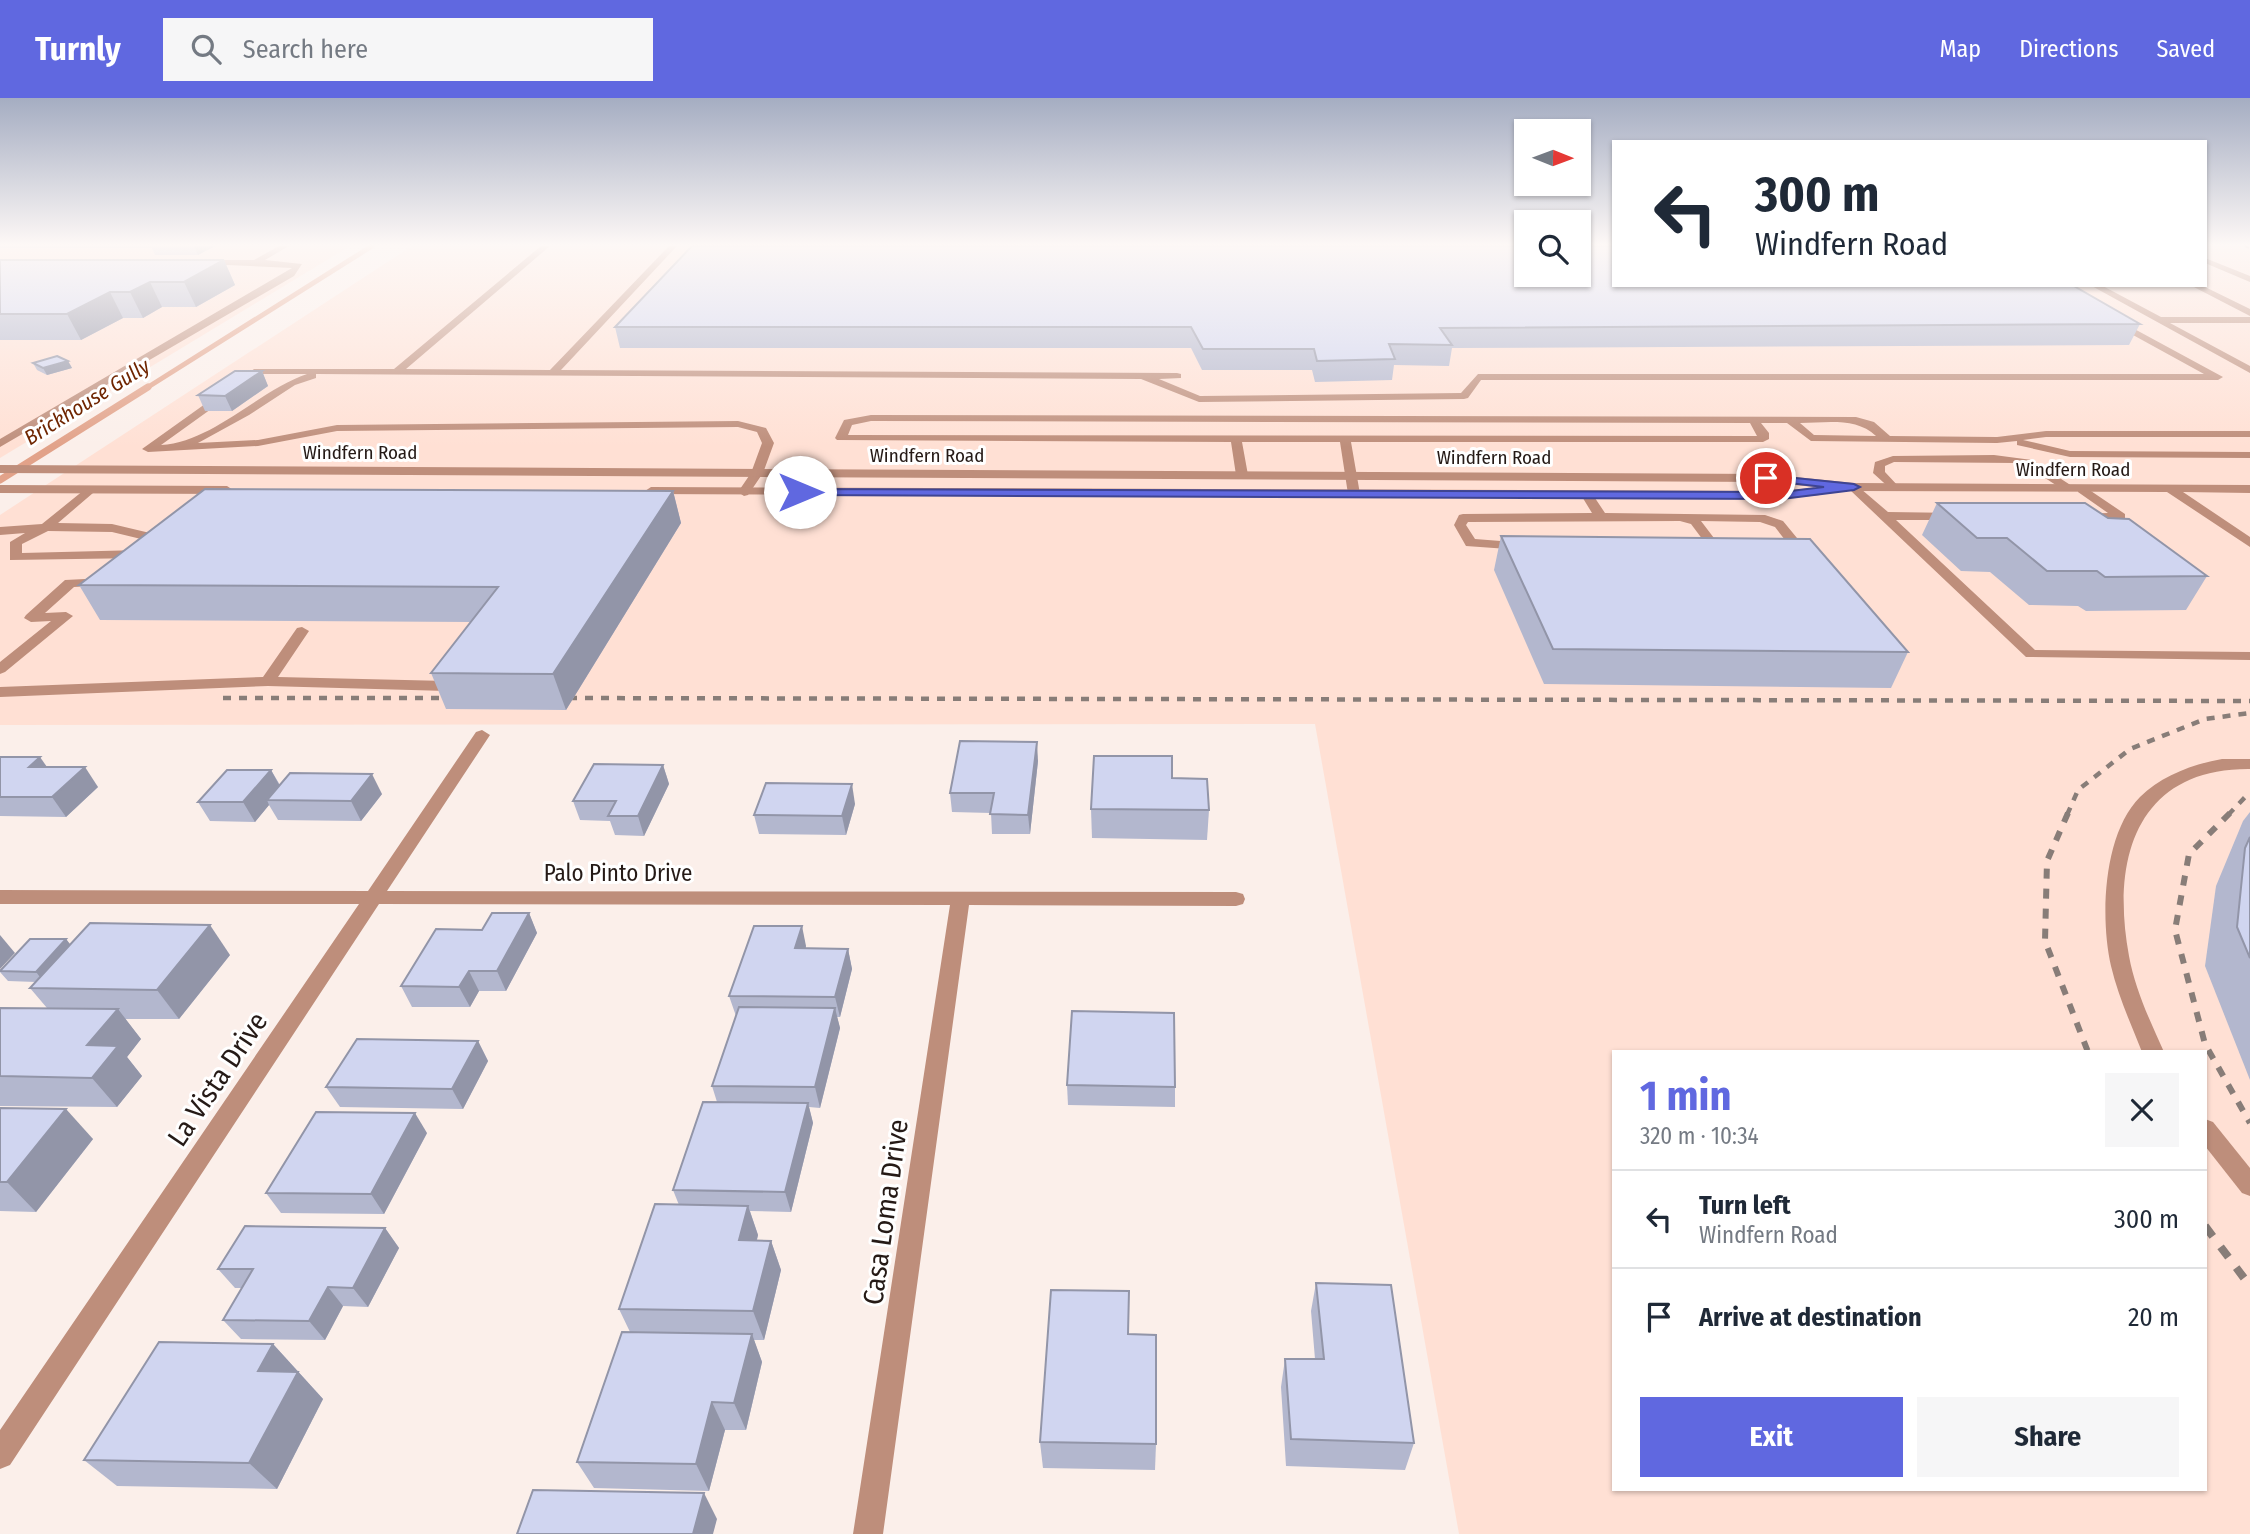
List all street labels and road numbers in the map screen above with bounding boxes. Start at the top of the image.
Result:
street label: Windfern Road [303,441,417,464]
street label: Windfern Road [870,444,984,467]
street label: Windfern Road [1437,446,1551,469]
street label: Windfern Road [2016,458,2130,481]
street label: Palo Pinto Drive [544,859,692,887]
street label: La Vista Drive [161,1006,274,1152]
street label: Casa Loma Drive [856,1117,915,1307]

